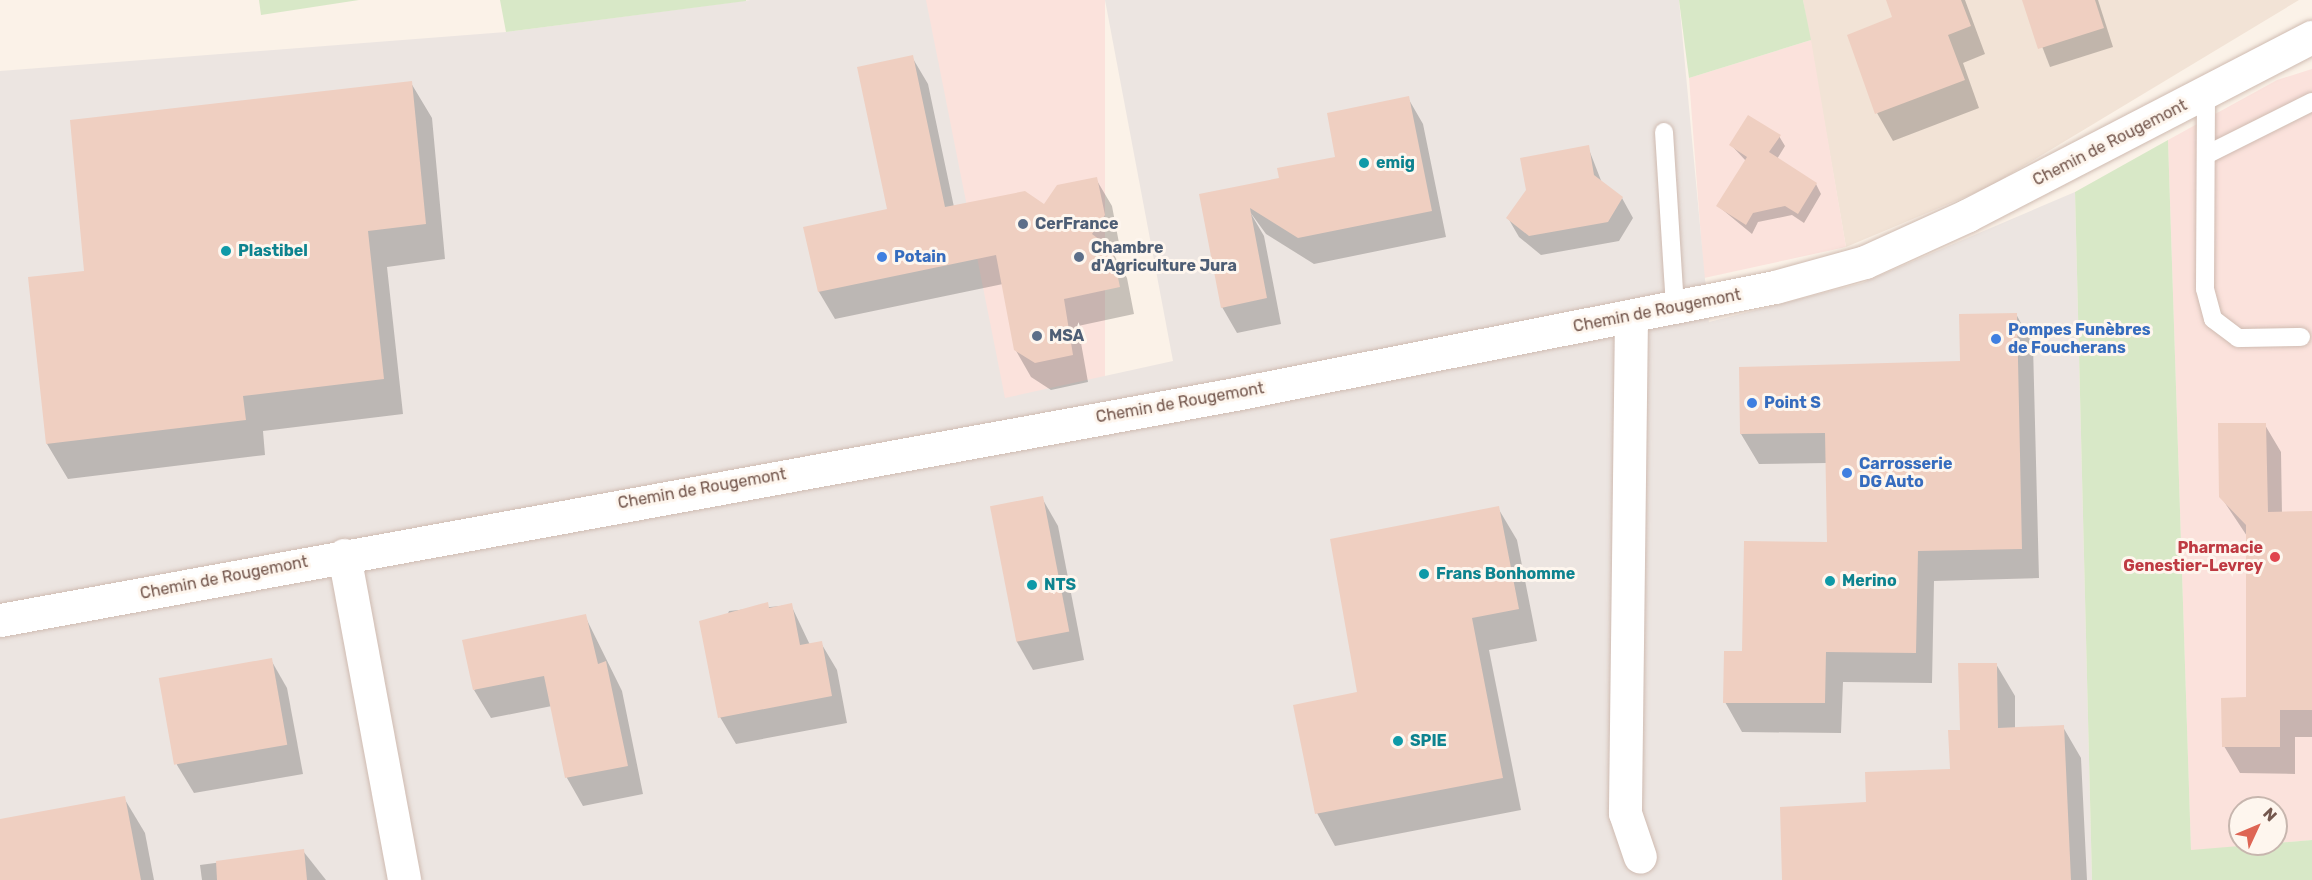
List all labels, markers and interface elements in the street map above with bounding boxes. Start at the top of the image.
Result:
street label: Chemin de Rougemont [2030,96,2190,190]
place label: emig [1376,153,1415,173]
marker: emig [1357,156,1371,170]
place label: CerFrance [1035,214,1119,234]
marker: CerFrance [1016,217,1030,231]
place label: Chambre d'Agriculture Jura [1091,238,1237,276]
place label: Plastibel [238,241,308,261]
marker: Plastibel [219,244,233,258]
place label: Potain [894,247,946,267]
marker: Potain [875,250,889,264]
marker: Chambre d'Agriculture Jura [1072,250,1086,264]
street label: Chemin de Rougemont [1572,285,1742,337]
place label: Pompes Funèbres de Foucherans [2008,320,2150,358]
place label: MSA [1049,326,1084,346]
marker: MSA [1030,329,1044,343]
marker: Pompes Funèbres de Foucherans [1989,332,2003,346]
street label: Chemin de Rougemont [1094,379,1266,427]
place label: Point S [1764,393,1821,413]
marker: Point S [1745,396,1759,410]
place label: Carrosserie DG Auto [1859,454,1952,492]
street label: Chemin de Rougemont [616,465,788,513]
marker: Carrosserie DG Auto [1840,466,1854,480]
place label: Pharmacie Genestier-Levrey [2123,538,2263,576]
marker: Pharmacie Genestier-Levrey [2268,550,2282,564]
street label: Chemin de Rougemont [139,552,309,604]
place label: Frans Bonhomme [1436,564,1575,584]
marker: Frans Bonhomme [1417,567,1431,581]
place label: Merino [1842,571,1897,591]
marker: Merino [1823,574,1837,588]
place label: NTS [1044,575,1076,595]
marker: NTS [1025,578,1039,592]
place label: SPIE [1410,731,1447,751]
marker: SPIE [1391,734,1405,748]
north arrow [2228,796,2288,856]
text: N [2259,804,2281,825]

